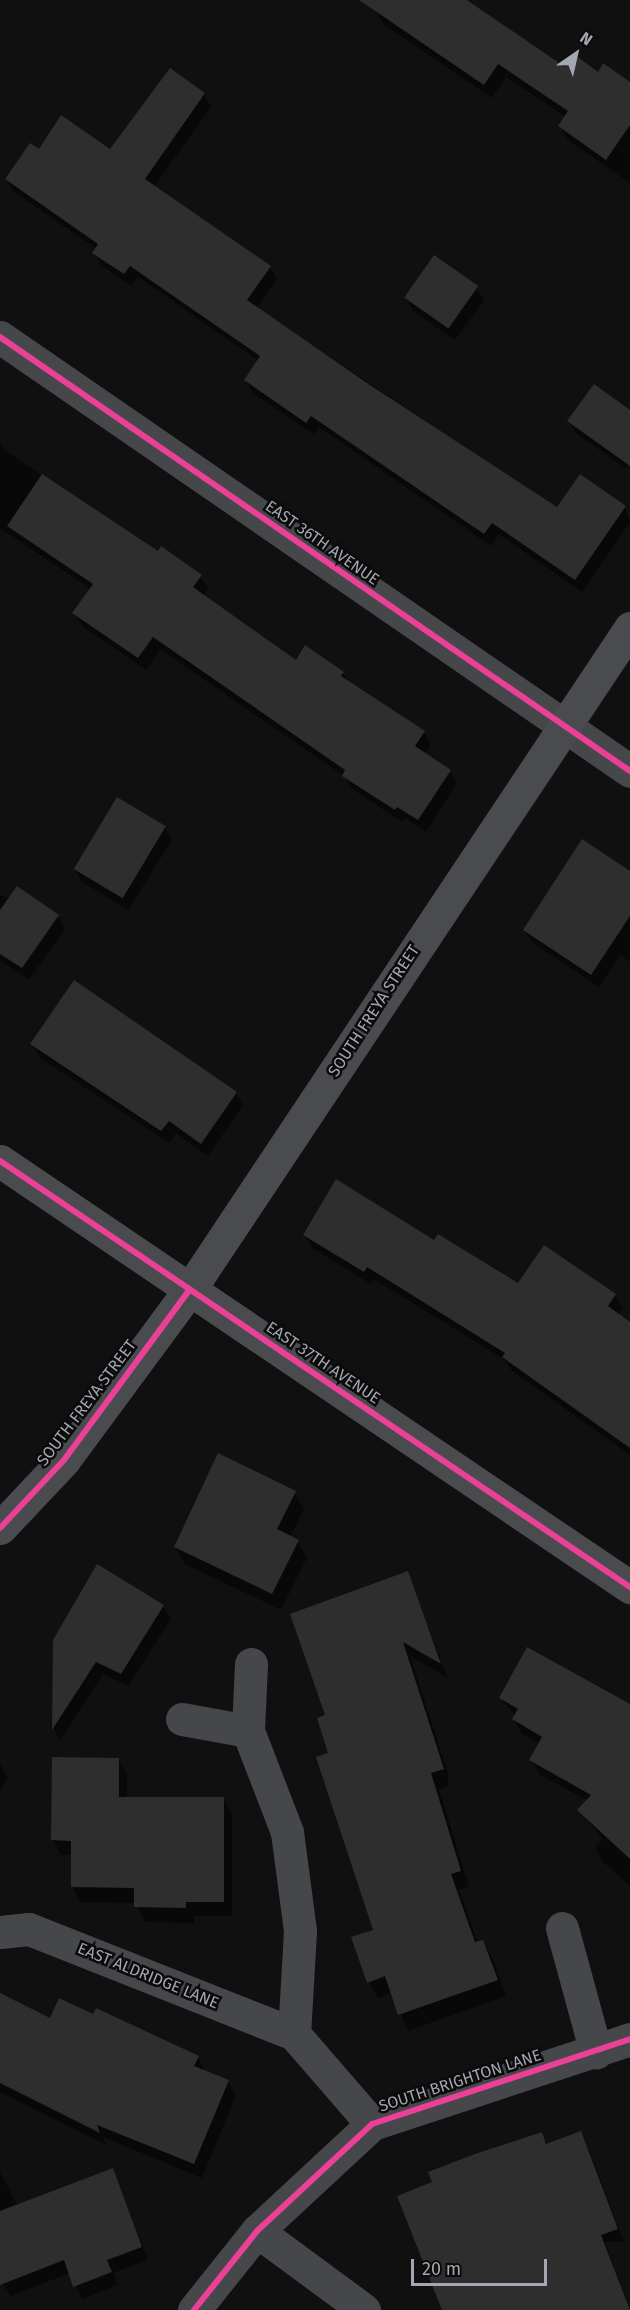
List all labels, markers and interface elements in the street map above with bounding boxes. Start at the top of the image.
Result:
north arrow [546,24,606,84]
text: N [577,28,596,50]
street label: EAST 36TH AVENUE [262,497,382,589]
street label: SOUTH FREYA STREET [324,942,424,1080]
street label: EAST 37TH AVENUE [262,1318,384,1408]
street label: SOUTH FREYA STREET [33,1336,141,1470]
street label: EAST ALDRIDGE LANE [75,1939,221,2013]
street label: SOUTH BRIGHTON LANE [376,2046,544,2116]
scale bar [414,2247,550,2285]
text: 20 m [422,2258,461,2280]

